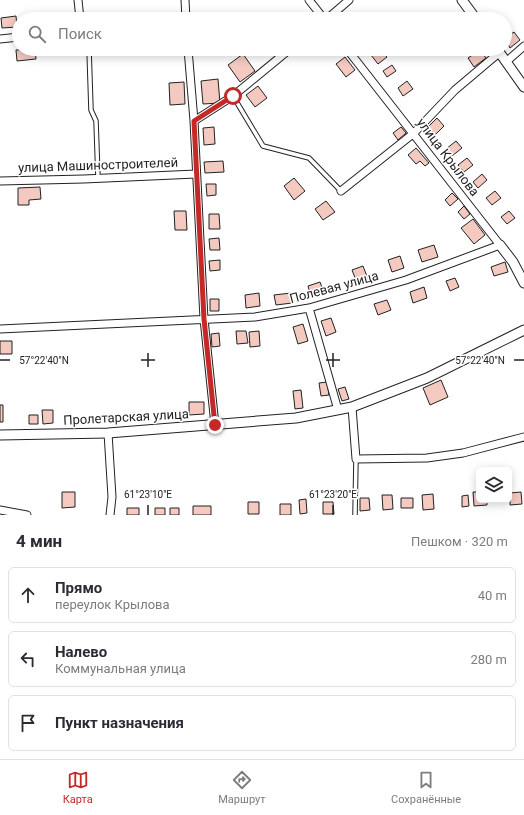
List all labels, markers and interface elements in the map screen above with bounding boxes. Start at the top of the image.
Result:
search box [12,12,512,56]
icon: search [26,23,48,45]
text: Поиск [58,25,102,43]
route start [224,87,242,105]
street label: улица Крылова [414,115,482,199]
street label: улица Машиностроителей [18,155,178,175]
street label: Полевая улица [288,268,380,306]
text: 57°22'40"N [19,355,69,366]
text: 57°22'40"N [455,355,505,366]
street label: Пролетарская улица [63,406,189,428]
route end [206,416,224,434]
map controls [476,467,512,503]
button: layers [476,467,512,503]
text: 61°23'10"E [124,489,172,500]
text: 61°23'20"E [309,489,357,500]
text: 4 мин [16,531,62,551]
text: Пешком · 320 m [411,534,508,549]
text: Прямо [55,579,102,597]
icon: ahead [17,584,39,606]
text: 40 m [478,588,507,603]
text: переулок Крылова [55,597,170,612]
text: Налево [55,643,107,661]
icon: left [17,648,39,670]
text: 280 m [470,652,507,667]
text: Коммунальная улица [55,661,186,676]
icon: arrive [17,712,39,734]
text: Пункт назначения [55,714,184,732]
tab: Карта [63,769,93,806]
tab: Маршрут [218,769,266,806]
tab: Сохранённые [391,769,461,806]

